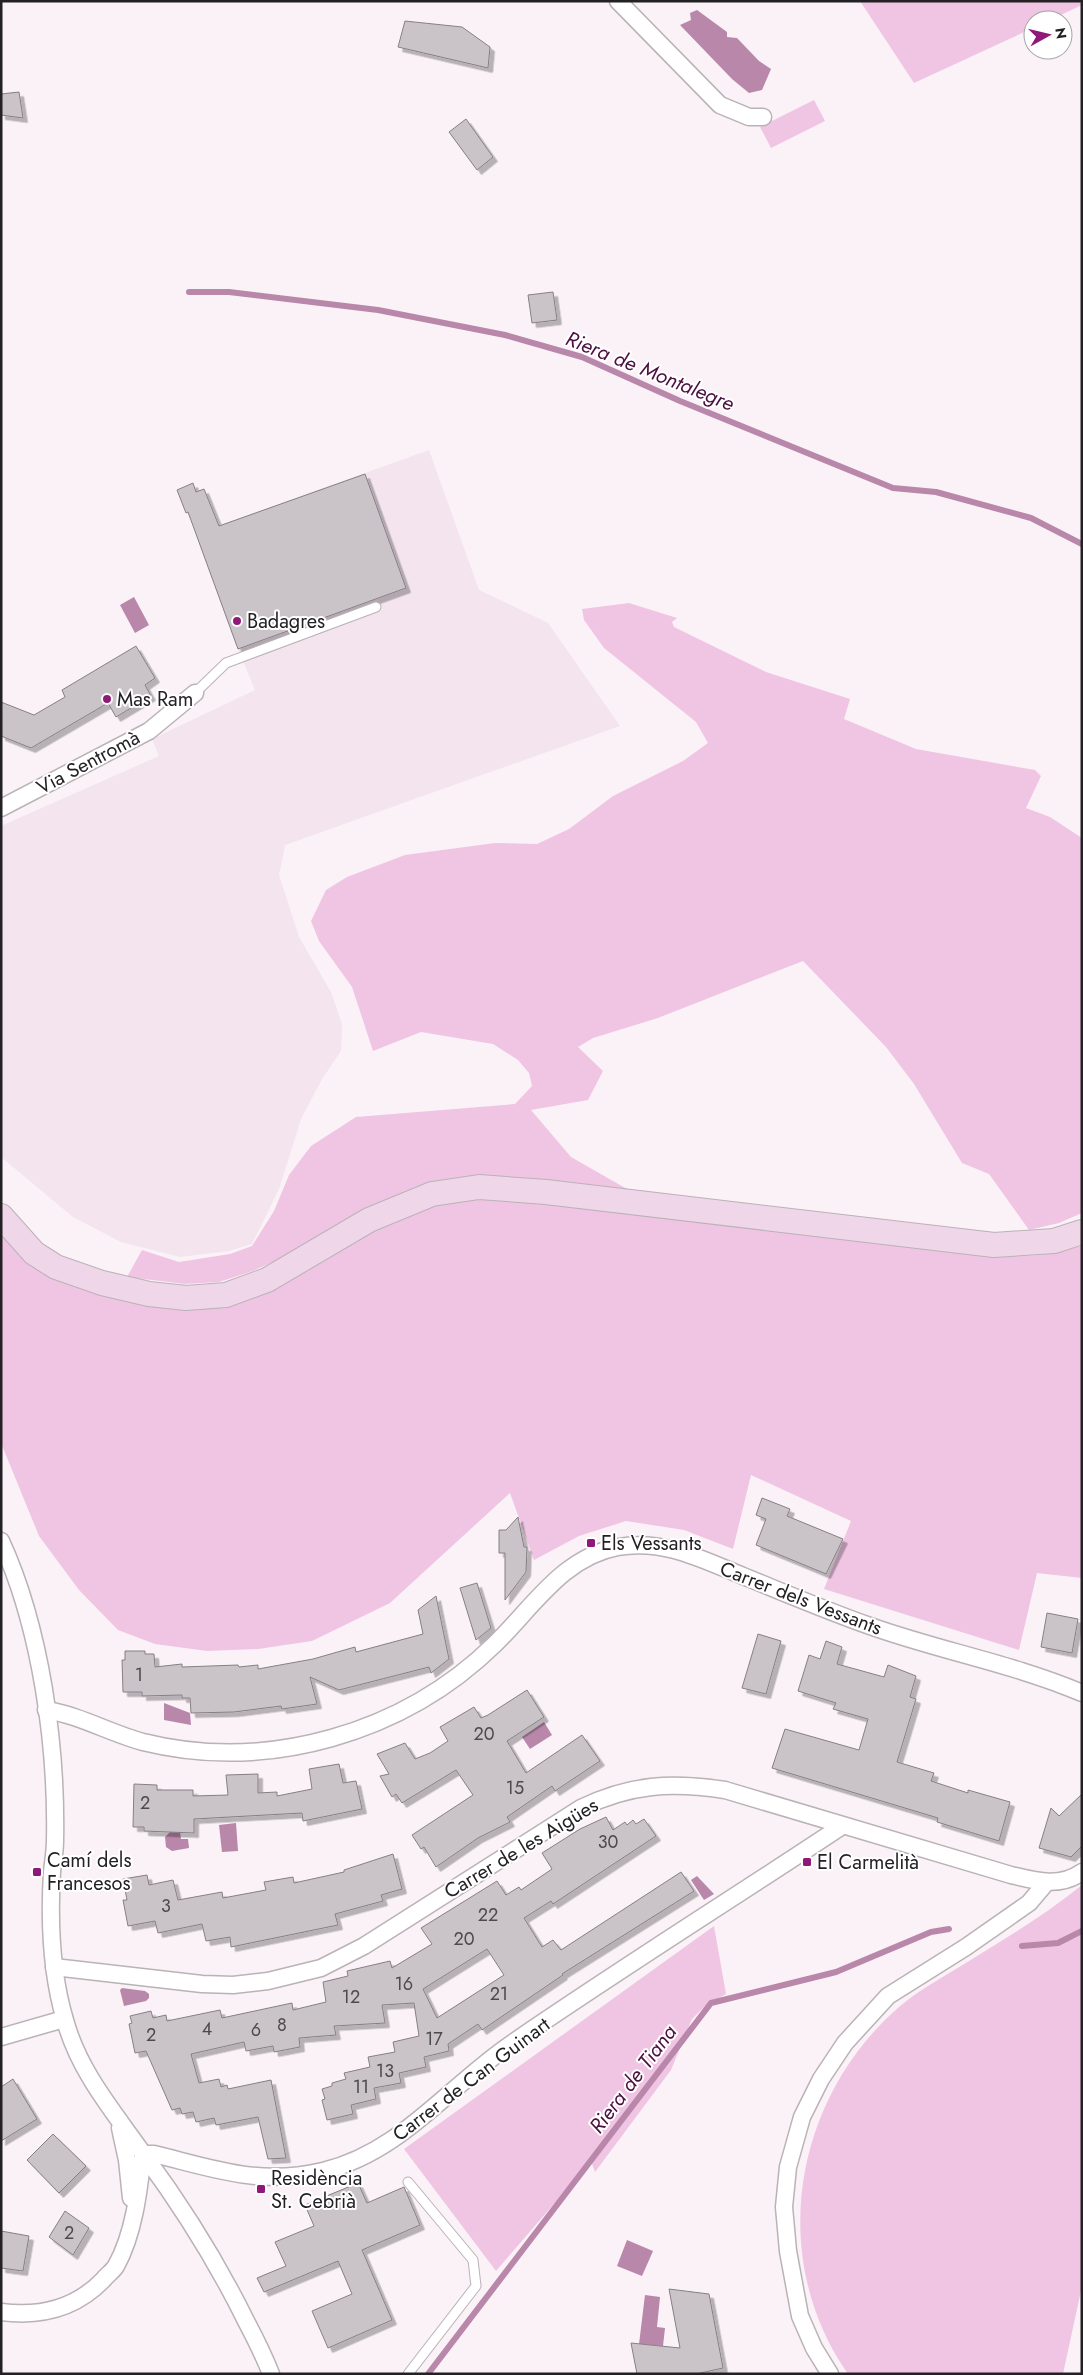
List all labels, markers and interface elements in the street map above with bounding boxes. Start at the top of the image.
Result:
north arrow [1023,10,1073,60]
text: N [1050,26,1072,40]
water label: Riera de Montalegre [561,323,739,419]
place label: Badagres [247,607,325,636]
marker: Badagres [231,615,243,627]
place label: Mas Ram [117,685,193,714]
marker: Mas Ram [101,693,113,705]
street label: Via Sentromà [31,723,145,802]
place label: Els Vessants [601,1529,702,1558]
marker: Els Vessants [585,1537,597,1549]
street label: Carrer dels Vessants [716,1554,886,1643]
house number: 1 [135,1662,143,1688]
house number: 20 [473,1721,495,1747]
house number: 15 [506,1775,524,1801]
house number: 2 [140,1790,150,1816]
street label: Carrer de les Aigües [439,1791,604,1906]
house number: 30 [598,1829,619,1855]
place label: Camí dels Francesos [47,1846,131,1898]
place label: El Carmelità [817,1848,919,1877]
marker: El Carmelità [801,1856,813,1868]
marker: Camí dels Francesos [31,1866,43,1878]
house number: 3 [161,1893,171,1919]
house number: 22 [478,1902,498,1928]
house number: 20 [453,1926,475,1952]
house number: 16 [395,1971,413,1997]
house number: 21 [490,1981,508,2007]
house number: 12 [342,1984,360,2010]
street label: Carrer de Can Guinart [387,2010,556,2148]
house number: 8 [277,2012,287,2038]
house number: 4 [202,2016,212,2042]
house number: 6 [251,2017,261,2043]
water label: Riera de Tiana [582,2018,684,2140]
house number: 2 [146,2022,156,2048]
house number: 17 [425,2026,443,2052]
house number: 13 [376,2058,394,2084]
house number: 11 [353,2074,369,2100]
place label: Residència St. Cebrià [271,2164,362,2216]
marker: Residència St. Cebrià [255,2183,267,2195]
house number: 2 [64,2220,74,2246]

